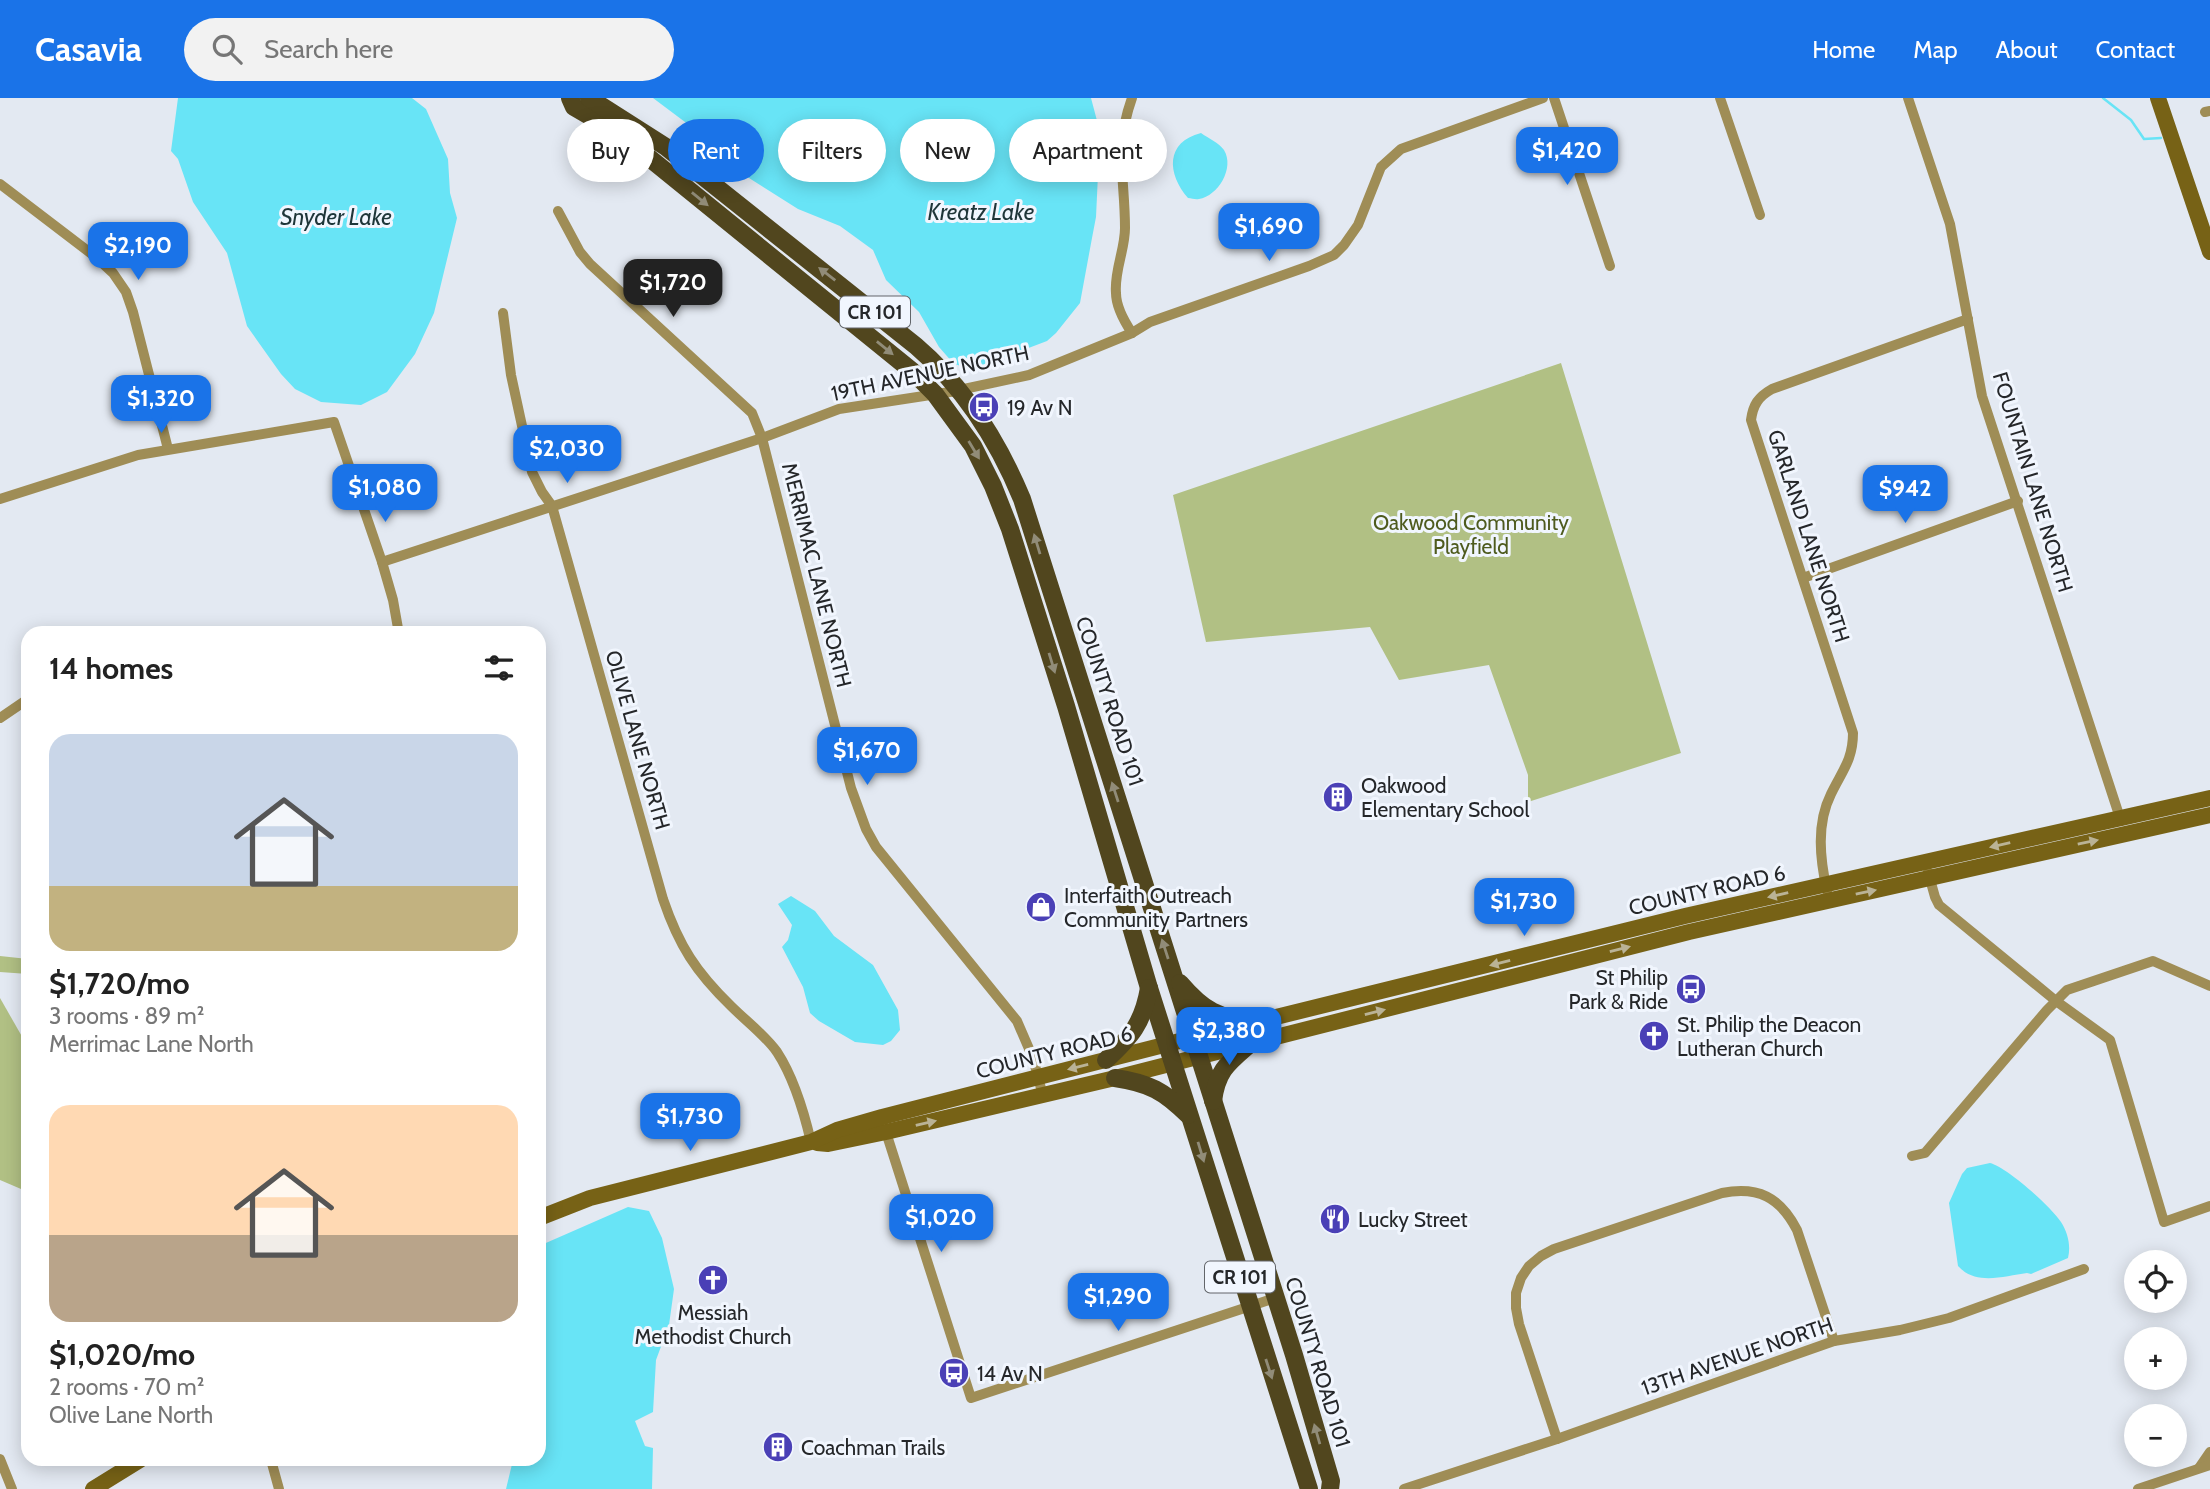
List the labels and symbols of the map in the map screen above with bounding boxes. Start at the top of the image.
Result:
pin: $1,420 [1510,127,1624,187]
one-way arrow [691,192,709,207]
water label: Kreatz Lake [928,198,1034,226]
water label: Snyder Lake [280,203,392,231]
pin: $1,690 [1212,204,1326,263]
pin: $2,190 [81,222,195,282]
pin: $1,720 [616,260,730,319]
one-way arrow [818,268,836,282]
road number: CR 101 [840,296,910,328]
street label: 19TH AVENUE NORTH [829,340,1031,406]
one-way arrow [876,341,894,356]
street label: FOUNTAIN LANE NORTH [1988,369,2078,595]
pin: $1,320 [104,376,218,435]
bus stop icon: 19 Av N [967,390,1001,424]
place label: 19 Av N [1007,395,1073,420]
pin: $2,030 [510,426,624,485]
street label: GARLAND LANE NORTH [1763,427,1855,645]
one-way arrow [968,440,981,459]
street label: MERRIMAC LANE NORTH [777,460,857,690]
pin: $1,080 [328,464,442,524]
pin: $942 [1864,466,1946,525]
park label: Oakwood Community Playfield [1373,510,1569,559]
one-way arrow [1031,533,1042,554]
street label: COUNTY ROAD 101 [1071,613,1149,789]
street label: OLIVE LANE NORTH [600,648,676,832]
one-way arrow [1048,653,1058,674]
pin: $1,670 [810,728,924,787]
place label: Oakwood Elementary School [1361,773,1529,822]
building icon: Oakwood Elementary School [1321,780,1355,814]
one-way arrow [1110,782,1120,803]
one-way arrow [2077,837,2099,848]
one-way arrow [1989,840,2011,851]
street label: COUNTY ROAD 6 [1626,860,1788,920]
pin: $1,730 [1467,878,1581,938]
place label: Interfaith Outreach Community Partners [1064,883,1248,932]
one-way arrow [1855,887,1877,898]
shop icon: Interfaith Outreach Community Partners [1024,890,1058,924]
one-way arrow [1767,890,1789,901]
one-way arrow [1160,938,1170,959]
one-way arrow [1610,944,1632,955]
one-way arrow [1488,958,1510,969]
place label: St Philip Park & Ride [1569,965,1668,1014]
bus stop icon: St Philip Park & Ride [1674,972,1708,1006]
one-way arrow [1364,1006,1386,1017]
pin: $2,380 [1172,1007,1286,1067]
place label: St. Philip the Deacon Lutheran Church [1677,1012,1861,1061]
church icon: St. Philip the Deacon Lutheran Church [1637,1019,1671,1053]
street label: COUNTY ROAD 6 [973,1020,1135,1083]
one-way arrow [1067,1062,1089,1073]
pin: $1,730 [633,1094,747,1153]
one-way arrow [915,1117,937,1128]
one-way arrow [1196,1142,1207,1163]
pin: $1,020 [884,1194,998,1254]
restaurant icon: Lucky Street [1318,1202,1352,1236]
place label: Lucky Street [1358,1207,1468,1232]
road number: CR 101 [1205,1261,1275,1292]
church icon: Messiah Methodist Church [696,1263,730,1297]
pin: $1,290 [1061,1274,1175,1333]
street label: COUNTY ROAD 101 [1280,1274,1356,1450]
place label: Messiah Methodist Church [635,1300,791,1349]
street label: 13TH AVENUE NORTH [1638,1311,1836,1401]
bus stop icon: 14 Av N [937,1356,971,1390]
one-way arrow [1264,1359,1275,1380]
place label: 14 Av N [977,1361,1043,1386]
one-way arrow [1311,1423,1321,1444]
building icon: Coachman Trails [761,1430,795,1464]
place label: Coachman Trails [801,1435,945,1460]

